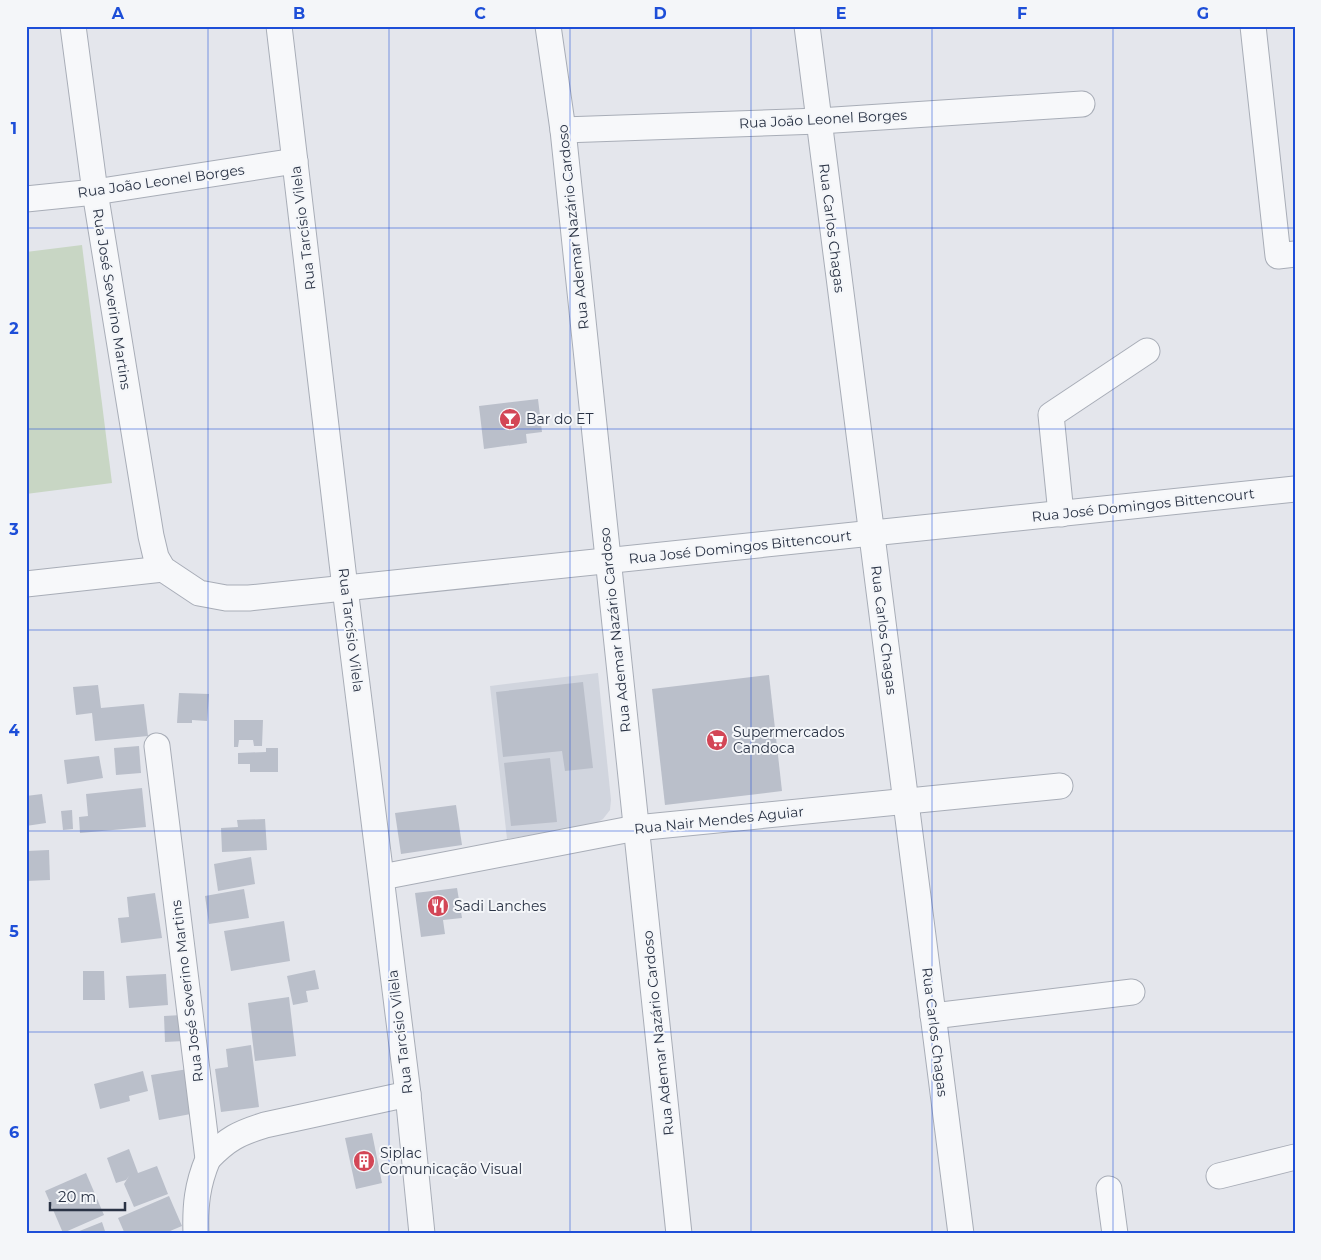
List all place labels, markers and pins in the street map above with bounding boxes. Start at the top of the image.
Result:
bar icon: Bar do ET [498,407,522,431]
place label: Bar do ET [526,410,593,428]
place label: Supermercados Candoca [733,723,845,757]
supermarket icon: Supermercados Candoca [705,728,729,752]
restaurant icon: Sadi Lanches [426,894,450,918]
place label: Sadi Lanches [454,897,546,915]
place label: Siplac Comunicação Visual [380,1144,522,1178]
building icon: Siplac Comunicação Visual [352,1149,376,1173]

